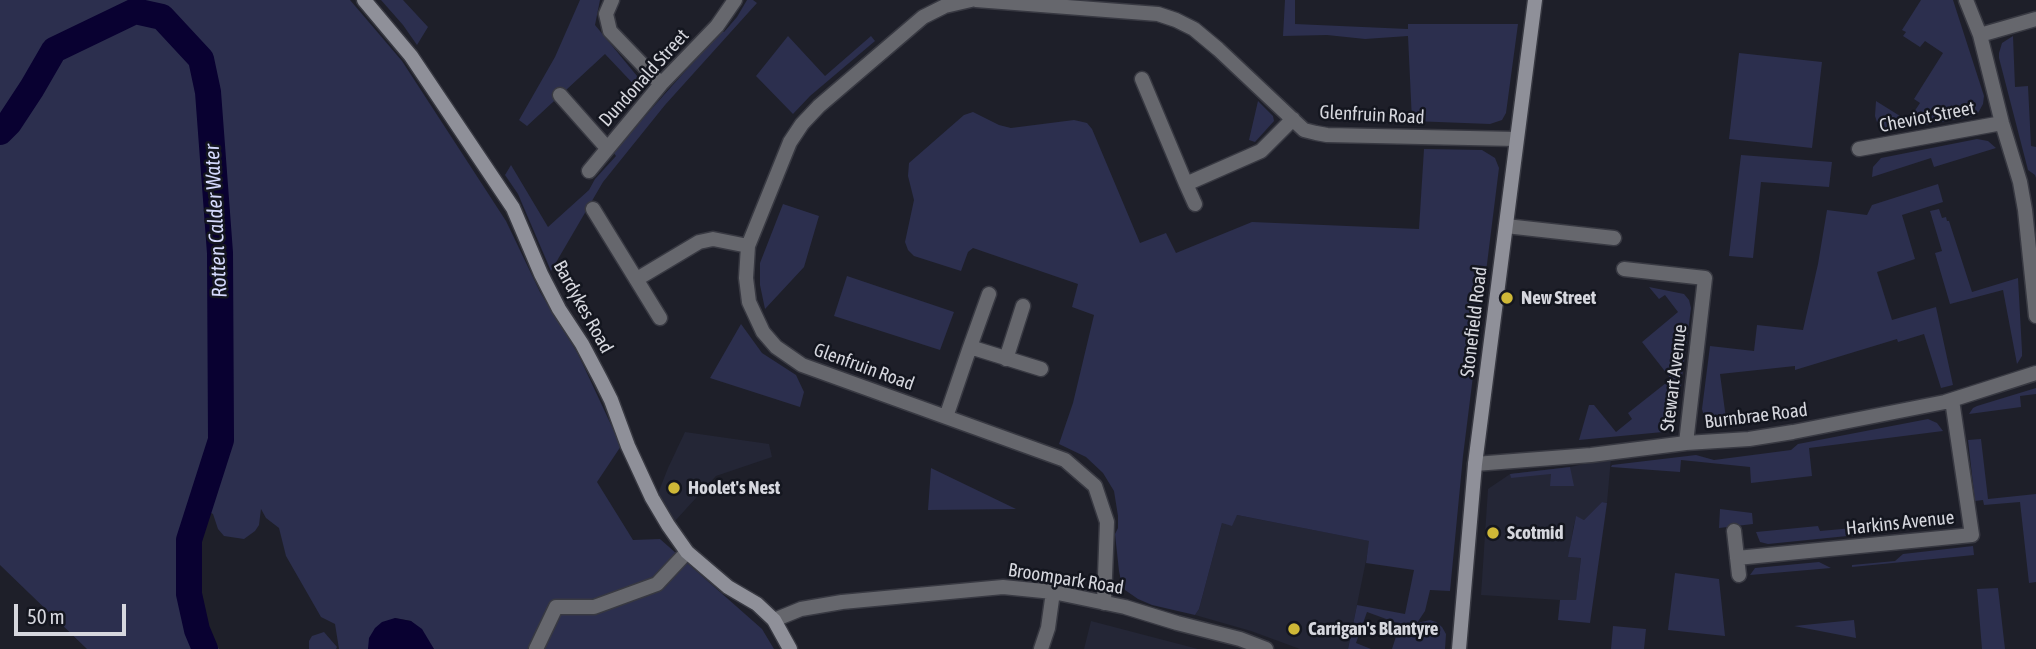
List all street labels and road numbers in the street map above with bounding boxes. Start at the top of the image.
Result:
street label: Dundonald Street [594,25,694,131]
street label: Cheviot Street [1877,97,1977,137]
street label: Glenfruin Road [1319,101,1425,129]
street label: Bardykes Road [548,257,618,357]
street label: Stonefield Road [1456,266,1492,378]
street label: Stewart Avenue [1656,323,1692,433]
street label: Glenfruin Road [811,338,917,396]
street label: Burnbrae Road [1703,398,1809,434]
street label: Harkins Avenue [1845,506,1955,540]
street label: Broompark Road [1007,559,1125,599]

